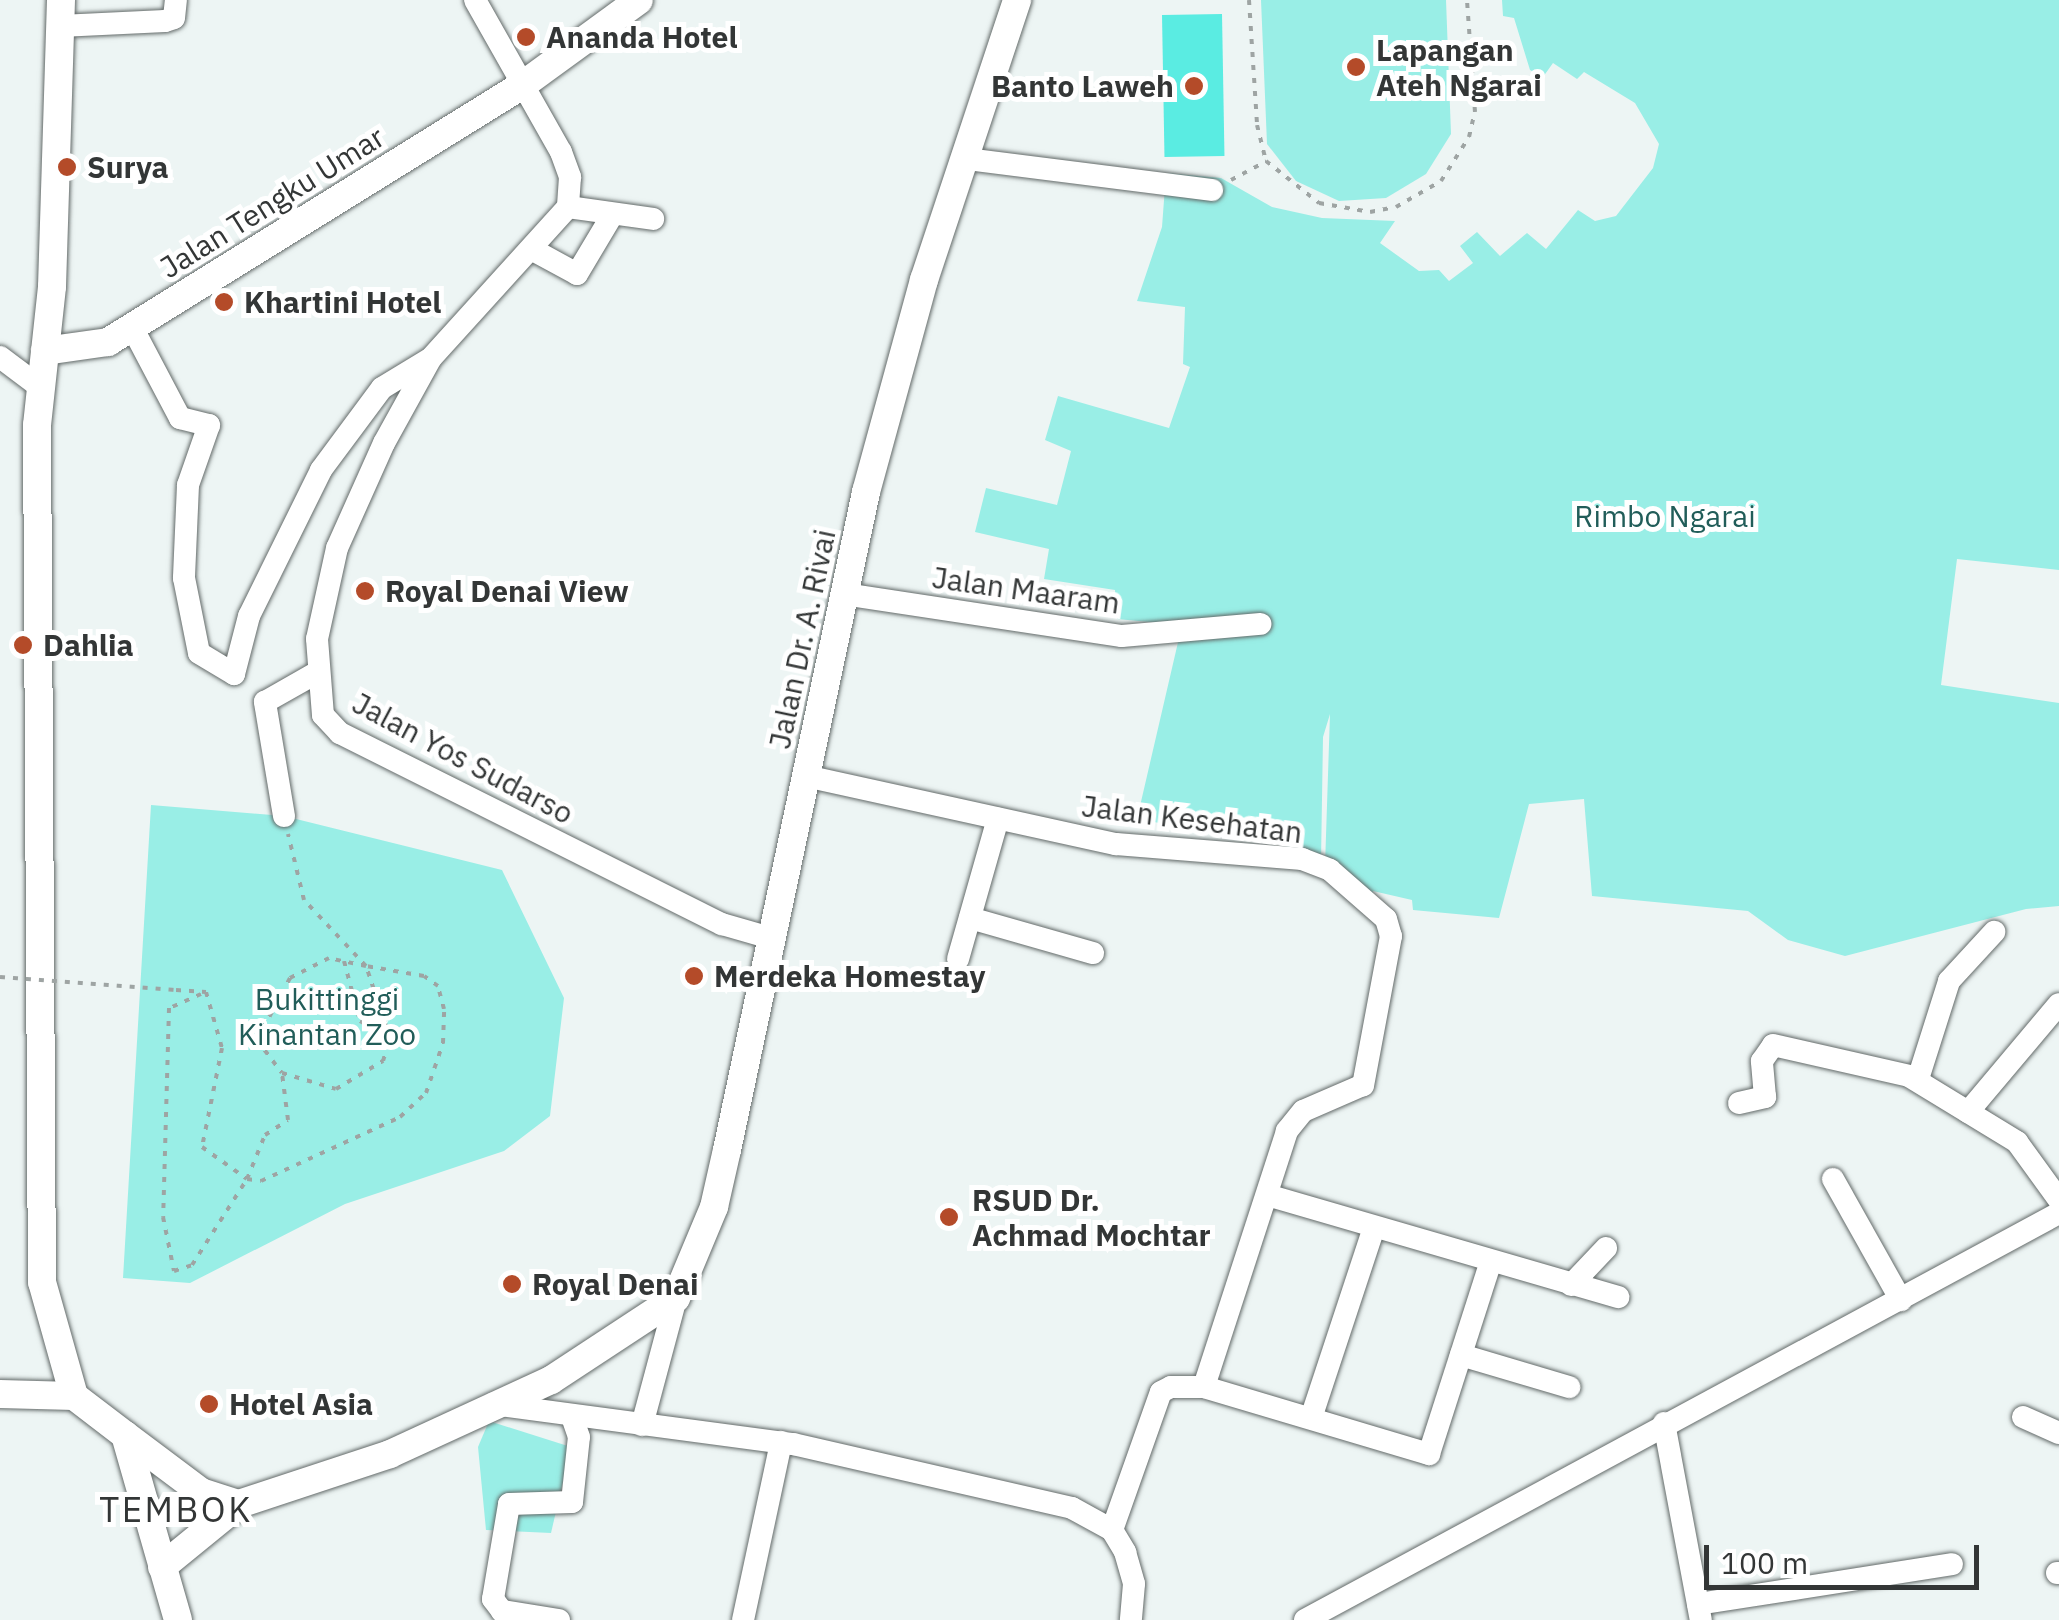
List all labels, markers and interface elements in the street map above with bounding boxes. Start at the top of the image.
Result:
place label: Ananda Hotel [546,19,738,55]
marker: Ananda Hotel [515,26,537,48]
place label: Lapangan Ateh Ngarai [1376,32,1542,102]
marker: Lapangan Ateh Ngarai [1345,56,1367,78]
place label: Banto Laweh [991,68,1174,104]
marker: Banto Laweh [1183,75,1205,97]
street label: Jalan Tengku Umar [153,119,391,285]
place label: Surya [87,149,169,185]
marker: Surya [56,156,78,178]
place label: Khartini Hotel [244,284,441,320]
marker: Khartini Hotel [213,291,235,313]
park label: Rimbo Ngarai [1574,498,1756,534]
street label: Jalan Dr. A. Rivai [761,526,843,752]
street label: Jalan Maaram [930,559,1122,621]
place label: Royal Denai View [385,573,629,609]
marker: Royal Denai View [354,580,376,602]
place label: Dahlia [43,627,134,663]
marker: Dahlia [12,634,34,656]
street label: Jalan Yos Sudarso [347,685,579,831]
street label: Jalan Kesehatan [1080,788,1304,850]
place label: Merdeka Homestay [714,958,985,994]
marker: Merdeka Homestay [683,965,705,987]
park label: Bukittinggi Kinantan Zoo [238,981,416,1052]
place label: RSUD Dr. Achmad Mochtar [972,1182,1211,1252]
marker: RSUD Dr. Achmad Mochtar [936,1204,962,1230]
place label: Royal Denai [532,1266,699,1302]
marker: Royal Denai [501,1273,523,1295]
place label: Hotel Asia [229,1386,373,1422]
marker: Hotel Asia [198,1393,220,1415]
district label: TEMBOK [99,1488,253,1530]
scale bar [1709,1525,1984,1587]
text: 100 m [1721,1543,1808,1582]

